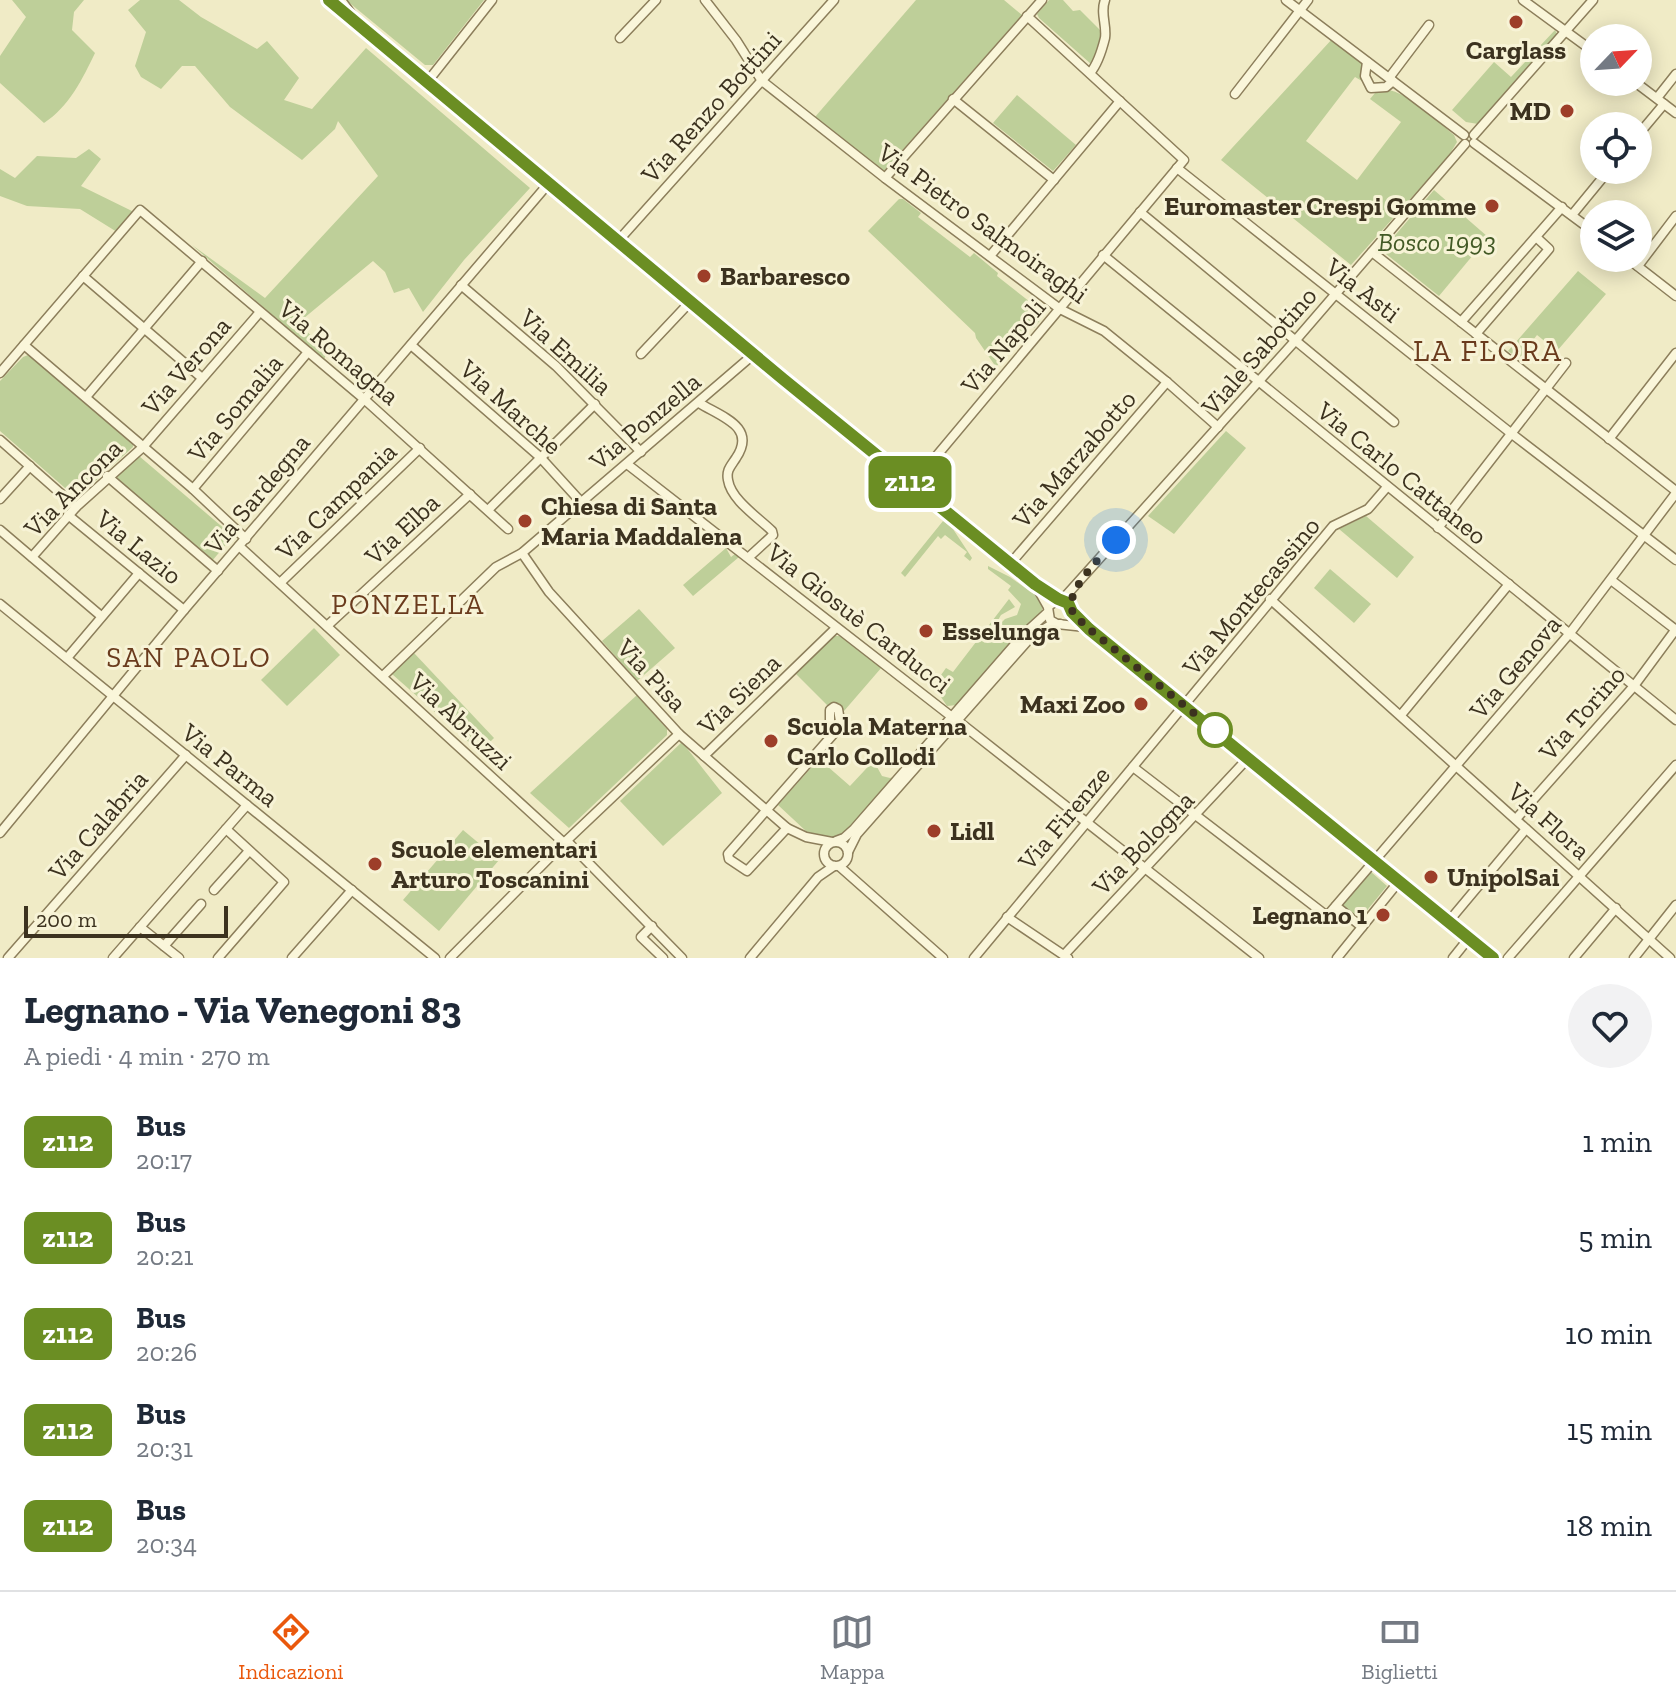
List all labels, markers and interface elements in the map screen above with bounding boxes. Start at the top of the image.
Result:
marker: Carglass [1507,13,1525,31]
street label: Via Renzo Bottini [634,24,788,191]
north arrow [1580,24,1652,96]
map controls [1580,24,1652,272]
place label: Carglass [1466,34,1566,66]
place label: MD [1509,95,1551,127]
marker: MD [1558,102,1576,120]
button: locate [1580,112,1652,184]
street label: Via Pietro Salmoiraghi [871,135,1094,310]
place label: Euromaster Crespi Gomme [1164,190,1476,222]
marker: Euromaster Crespi Gomme [1483,197,1501,215]
button: layers [1580,200,1652,272]
park label: Bosco 1993 [1378,226,1496,258]
street label: Via Asti [1318,250,1407,329]
place label: Barbaresco [720,260,850,292]
marker: Barbaresco [695,267,713,285]
street label: Viale Sabotino [1194,280,1324,423]
street label: Via Romagna [271,292,406,412]
street label: Via Napoli [953,292,1052,401]
street label: Via Emilia [512,301,619,402]
street label: Via Verona [134,310,238,423]
district label: LA FLORA [1413,333,1563,369]
street label: Via Somalia [180,347,290,469]
street label: Via Marche [452,352,569,461]
street label: Via Ponzella [582,365,707,477]
street label: Via Marzabotto [1005,383,1143,535]
street label: Via Carlo Cattaneo [1310,394,1494,552]
street label: Via Sardegna [197,427,317,562]
street label: Via Ancona [16,432,129,545]
street label: Via Campania [268,435,403,567]
line badge: z112 [854,456,966,508]
text: z112 [884,465,936,498]
street label: Via Elba [357,486,446,572]
place label: Chiesa di Santa Maria Maddalena [541,490,742,552]
street label: Via Lazio [89,502,189,591]
street label: Via Montecassino [1175,510,1327,683]
marker: Chiesa di Santa Maria Maddalena [516,512,534,530]
your location [1096,520,1136,560]
street label: Via Giosuè Carducci [760,535,958,700]
district label: PONZELLA [331,588,485,621]
street label: Via Genova [1462,608,1568,726]
place label: Esselunga [942,615,1060,647]
marker: Esselunga [917,622,935,640]
street label: Via Pisa [610,631,694,718]
district label: SAN PAOLO [106,641,272,674]
street label: Via Siena [690,646,787,742]
street label: Via Torino [1531,659,1632,768]
street label: Via Abruzzi [402,665,519,777]
place label: Maxi Zoo [1020,688,1125,720]
marker: Maxi Zoo [1132,695,1150,713]
place label: Scuola Materna Carlo Collodi [787,710,967,772]
unlabelled marker [1198,713,1232,747]
street label: Via Parma [174,716,285,814]
marker: Scuola Materna Carlo Collodi [762,732,780,750]
street label: Via Firenze [1011,759,1117,877]
street label: Via Calabria [41,763,155,887]
street label: Via Flora [1500,775,1597,867]
street label: Via Bologna [1085,784,1201,903]
place label: Lidl [950,815,995,847]
marker: Lidl [925,822,943,840]
place label: Scuole elementari Arturo Toscanini [391,833,598,895]
marker: Scuole elementari Arturo Toscanini [366,855,384,873]
place label: UnipolSai [1447,861,1560,893]
marker: UnipolSai [1422,868,1440,886]
place label: Legnano 1 [1252,899,1367,931]
scale bar [24,902,228,938]
text: 200 m [36,906,97,933]
marker: Legnano 1 [1374,906,1392,924]
button: heart [1568,984,1652,1068]
text: Legnano - Via Venegoni 83 [24,987,461,1033]
text: A piedi · 4 min · 270 m [24,1040,270,1072]
text: Bus [136,1108,186,1144]
text: 1 min [1582,1124,1652,1160]
text: z112 [42,1125,94,1158]
text: 20:17 [136,1144,192,1176]
text: Bus [136,1204,186,1240]
text: 5 min [1578,1220,1652,1256]
text: z112 [42,1221,94,1254]
text: 20:21 [136,1240,194,1272]
text: Bus [136,1300,186,1336]
text: 10 min [1565,1316,1652,1352]
text: z112 [42,1317,94,1350]
text: 20:26 [136,1336,197,1368]
text: Bus [136,1396,186,1432]
text: 15 min [1567,1412,1652,1448]
text: z112 [42,1413,94,1446]
text: 20:31 [136,1432,193,1464]
text: Bus [136,1492,186,1528]
text: 18 min [1566,1508,1652,1544]
text: z112 [42,1509,94,1542]
text: 20:34 [136,1528,197,1560]
tab: Indicazioni [238,1610,343,1685]
tab: Mappa [820,1610,885,1685]
tab: Biglietti [1361,1610,1438,1685]

